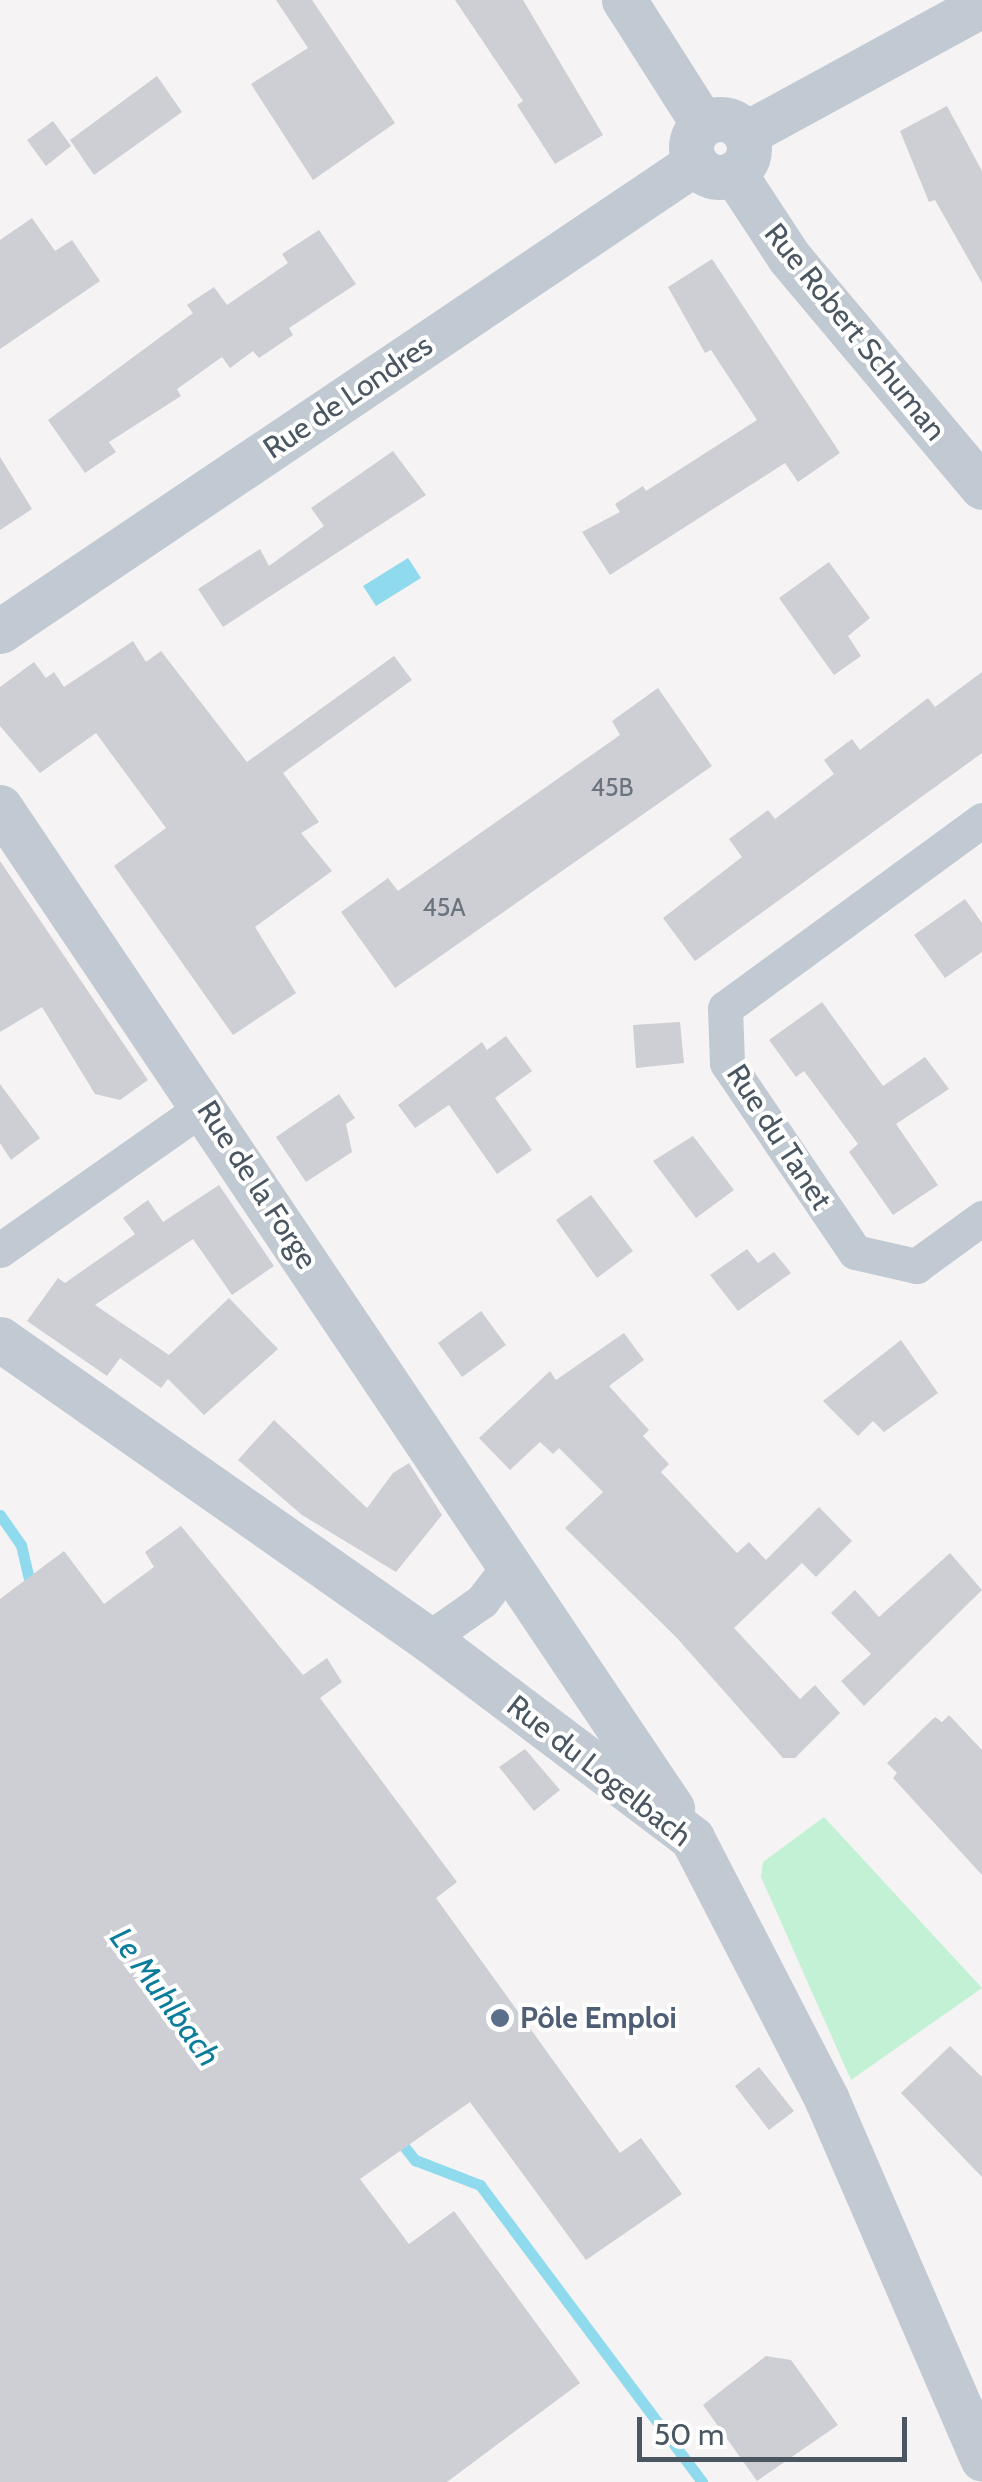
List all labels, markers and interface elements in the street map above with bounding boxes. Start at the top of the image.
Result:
street label: Rue Robert Schuman [757,216,953,448]
street label: Rue de Londres [257,327,439,467]
house number: 45B [591,772,633,802]
house number: 45A [422,892,466,922]
street label: Rue du Tanet [719,1058,839,1216]
street label: Rue de la Forge [189,1094,325,1276]
street label: Rue du Logelbach [500,1688,698,1854]
water label: Le Muhlbach [102,1920,228,2074]
place label: Pôle Emploi [520,2000,677,2036]
marker: Pôle Emploi [489,2007,511,2029]
scale bar [642,2397,912,2459]
text: 50 m [654,2416,724,2453]

